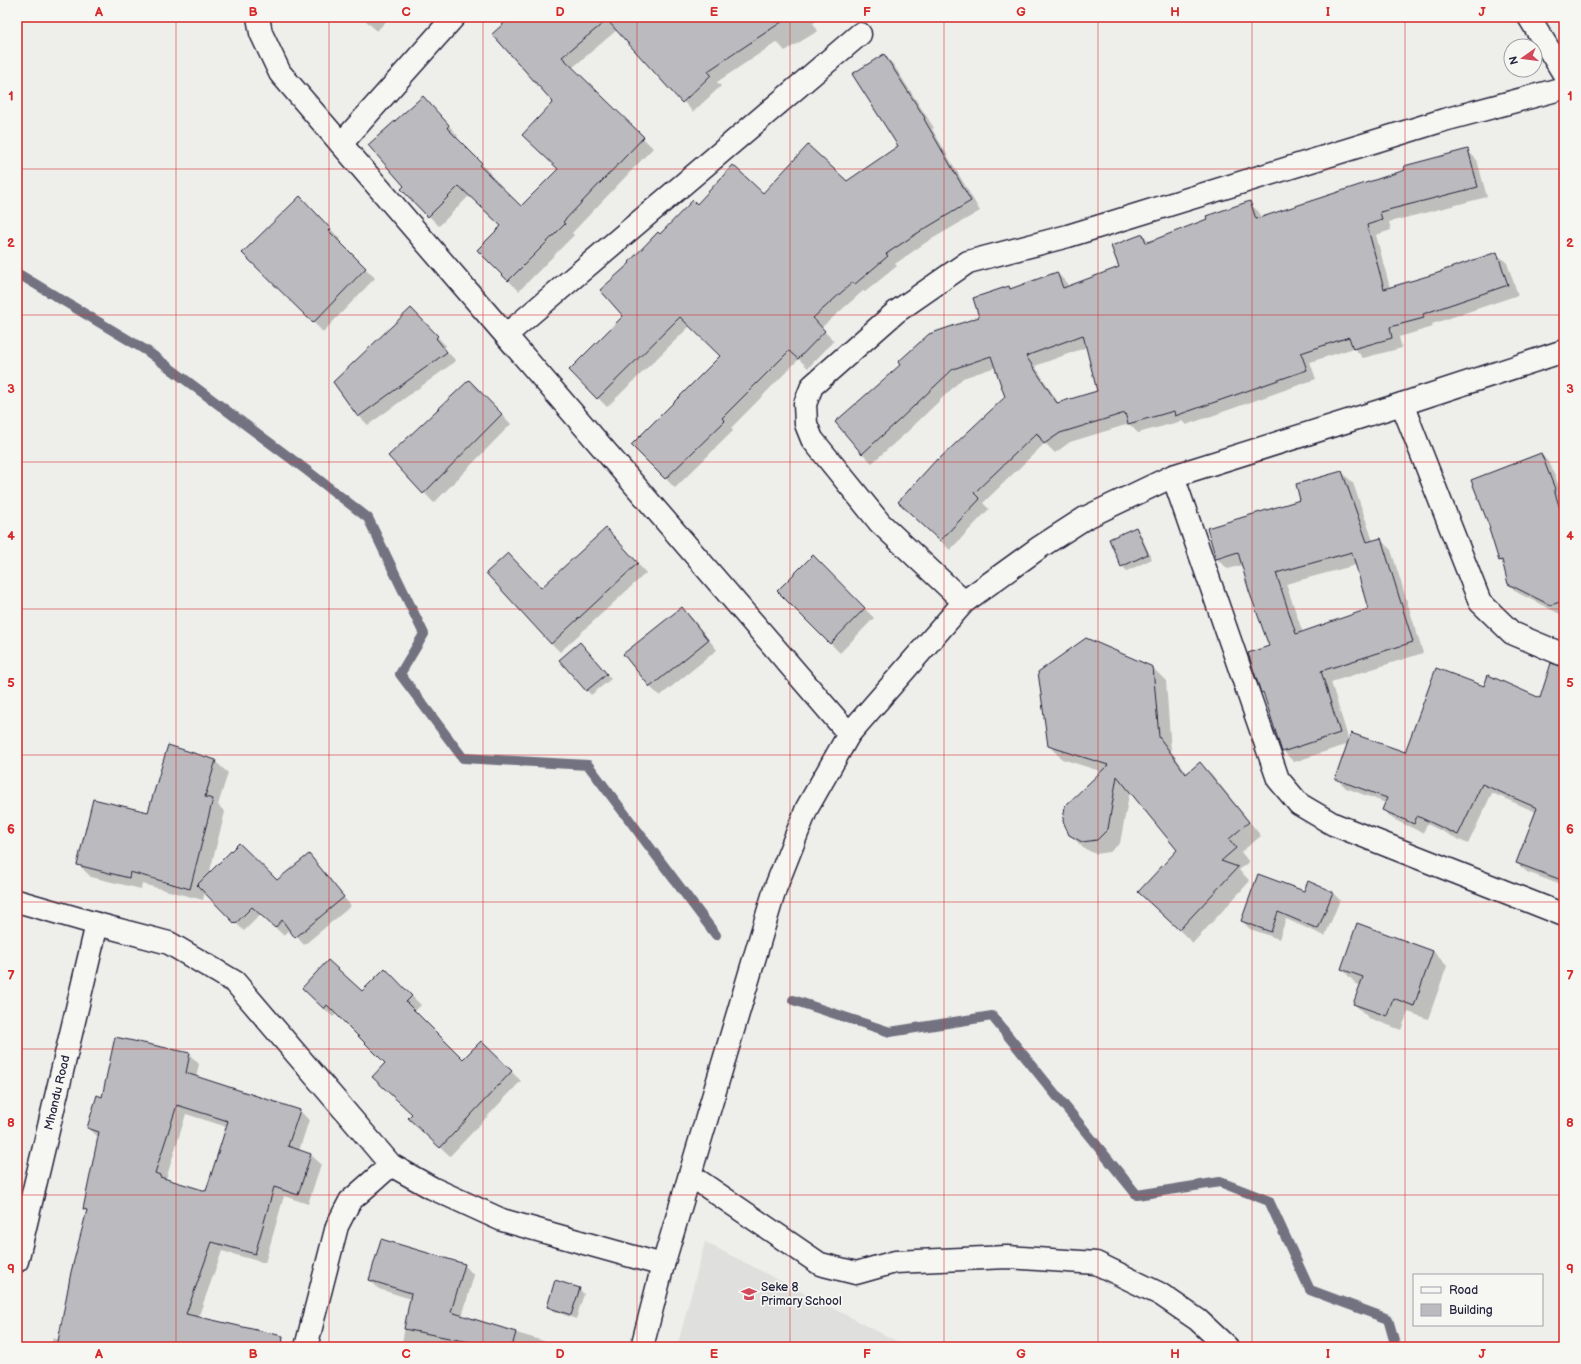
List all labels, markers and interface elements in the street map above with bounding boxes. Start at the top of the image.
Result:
text: A [94,4,103,20]
text: B [248,4,258,20]
text: C [401,4,411,20]
text: D [555,4,565,20]
text: E [710,4,719,20]
text: F [863,4,871,20]
text: G [1016,4,1026,20]
text: H [1170,4,1180,20]
text: I [1326,4,1330,20]
text: J [1478,4,1486,20]
north arrow [1503,38,1543,78]
text: N [1506,55,1521,66]
text: 1 [8,88,14,104]
text: 1 [1567,88,1573,104]
text: 2 [7,235,15,251]
text: 2 [1566,235,1574,251]
text: 3 [7,381,15,397]
text: 3 [1566,381,1574,397]
text: 4 [7,528,15,544]
text: 4 [1566,528,1574,544]
text: 5 [7,675,15,691]
text: 5 [1566,675,1574,691]
text: 6 [7,821,15,837]
text: 6 [1566,821,1574,837]
text: 7 [7,968,15,984]
text: 7 [1566,968,1574,984]
street label: Mhandu Road [41,1054,74,1132]
text: 8 [7,1115,15,1131]
text: 8 [1566,1115,1574,1131]
text: 9 [7,1261,15,1277]
text: 9 [1566,1261,1574,1277]
legend [1413,1274,1543,1326]
place label: Seke 8 Primary School [761,1280,842,1309]
text: Road [1449,1283,1478,1298]
school or university icon: Seke 8 Primary School [740,1285,758,1303]
text: Building [1449,1303,1493,1318]
text: A [94,1346,103,1362]
text: B [248,1346,258,1362]
text: C [401,1346,411,1362]
text: D [555,1346,565,1362]
text: E [710,1346,719,1362]
text: F [863,1346,871,1362]
text: G [1016,1346,1026,1362]
text: H [1170,1346,1180,1362]
text: I [1326,1346,1330,1362]
text: J [1478,1346,1486,1362]

